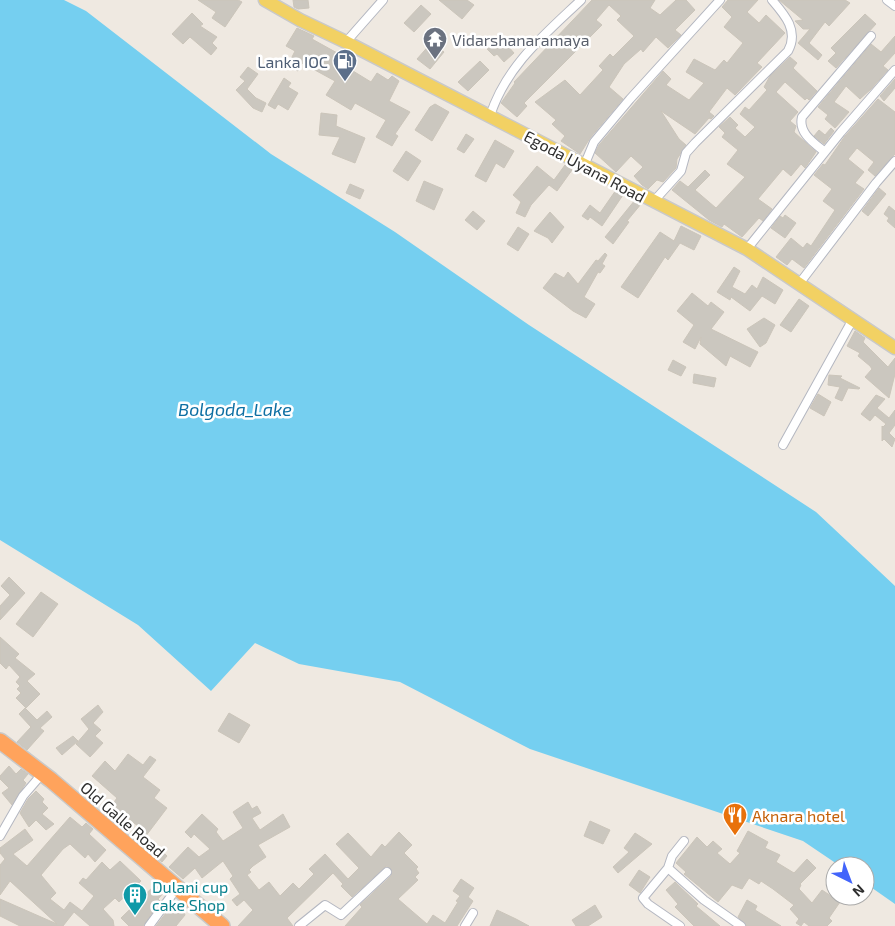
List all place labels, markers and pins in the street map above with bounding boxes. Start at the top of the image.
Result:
temple icon: Vidarshanaramaya [422,26,448,60]
place label: Vidarshanaramaya [452,30,590,49]
fuel station icon: Lanka IOC [332,48,358,82]
place label: Lanka IOC [257,52,328,71]
restaurant icon: Aknara hotel [722,802,748,836]
place label: Aknara hotel [752,806,845,825]
place label: Dulani cup cake Shop [152,877,228,914]
building icon: Dulani cup cake Shop [122,882,148,916]

